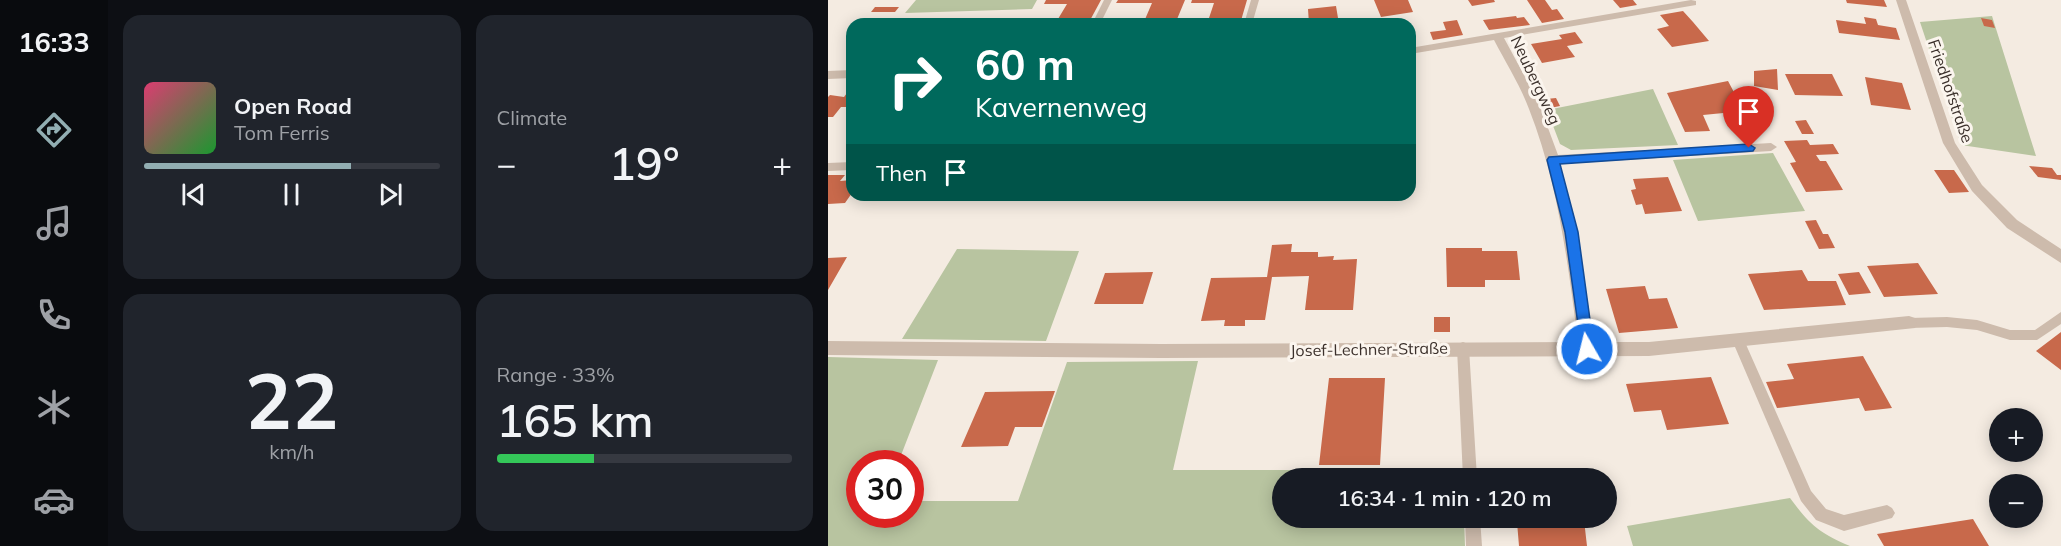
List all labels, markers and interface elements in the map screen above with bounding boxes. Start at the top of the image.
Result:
text: 16:33 [18,25,90,59]
street label: Neubergweg [1507,32,1565,128]
street label: Friedhofstraße [1924,37,1978,145]
text: 60 m [975,38,1075,91]
icon: right [876,42,954,120]
pin [1723,86,1774,148]
text: Kavernenweg [975,90,1147,124]
text: Open Road [234,92,352,120]
icon: arrive [1732,95,1765,128]
text: Climate [497,105,567,130]
icon: directions [33,109,75,151]
text: Tom Ferris [234,120,330,145]
text: 19° [609,135,680,191]
text: − [497,143,516,184]
text: + [772,143,792,184]
icon: arrive [939,156,972,189]
text: Then [876,159,927,187]
icon: previous [177,178,210,211]
icon: pause [275,178,308,211]
icon: next [374,178,407,211]
icon: music [33,202,75,244]
icon: phone [33,294,75,336]
position arrow [1555,317,1619,381]
street label: Josef-Lechner-Straße [1290,338,1448,360]
text: 22 [245,351,339,449]
text: Range · 33% [497,362,615,387]
icon: climate [33,386,75,428]
text: 165 km [497,392,653,448]
map controls [1989,408,2043,528]
button: + [1989,408,2043,462]
text: km/h [269,439,314,464]
speed limit sign: 30 [846,450,924,528]
button: − [1989,474,2043,528]
icon: car [33,479,75,521]
text: 16:34 · 1 min · 120 m [1337,484,1552,512]

